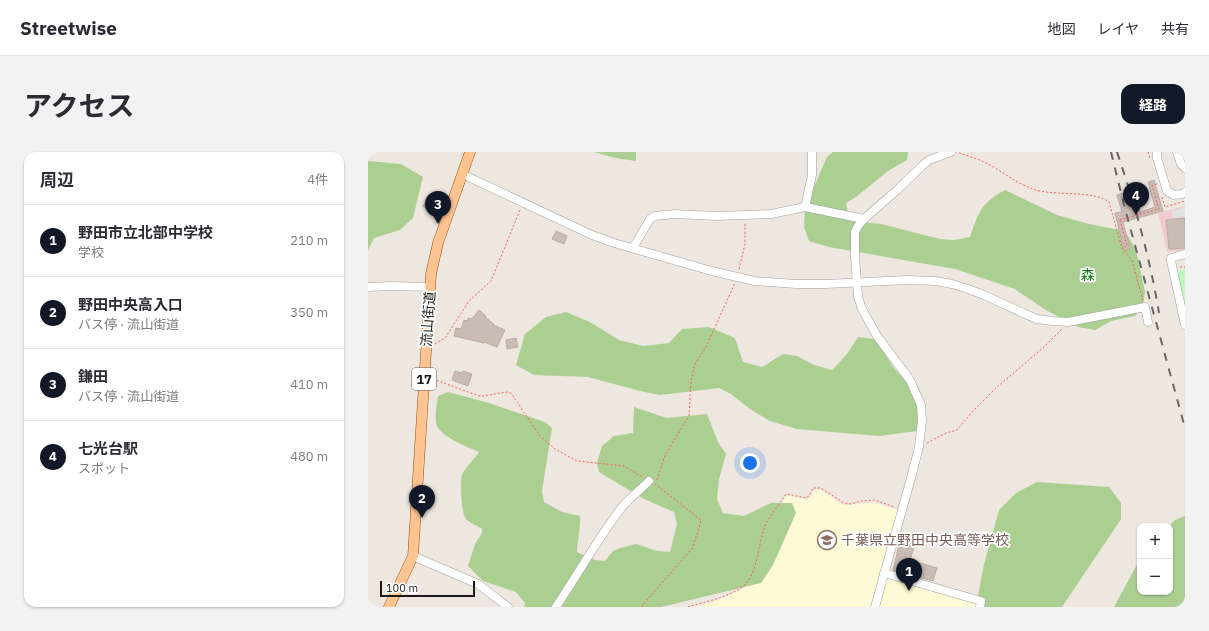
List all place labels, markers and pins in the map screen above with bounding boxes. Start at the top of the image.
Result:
pin: 4 [1123,182,1149,215]
pin: 3 [425,191,451,224]
pin: 2 [409,485,435,518]
school or university icon: 千葉県立野田中央高等学校 [816,529,838,551]
place label: 千葉県立野田中央高等学校 [841,531,1009,549]
pin: 1 [896,558,922,591]

